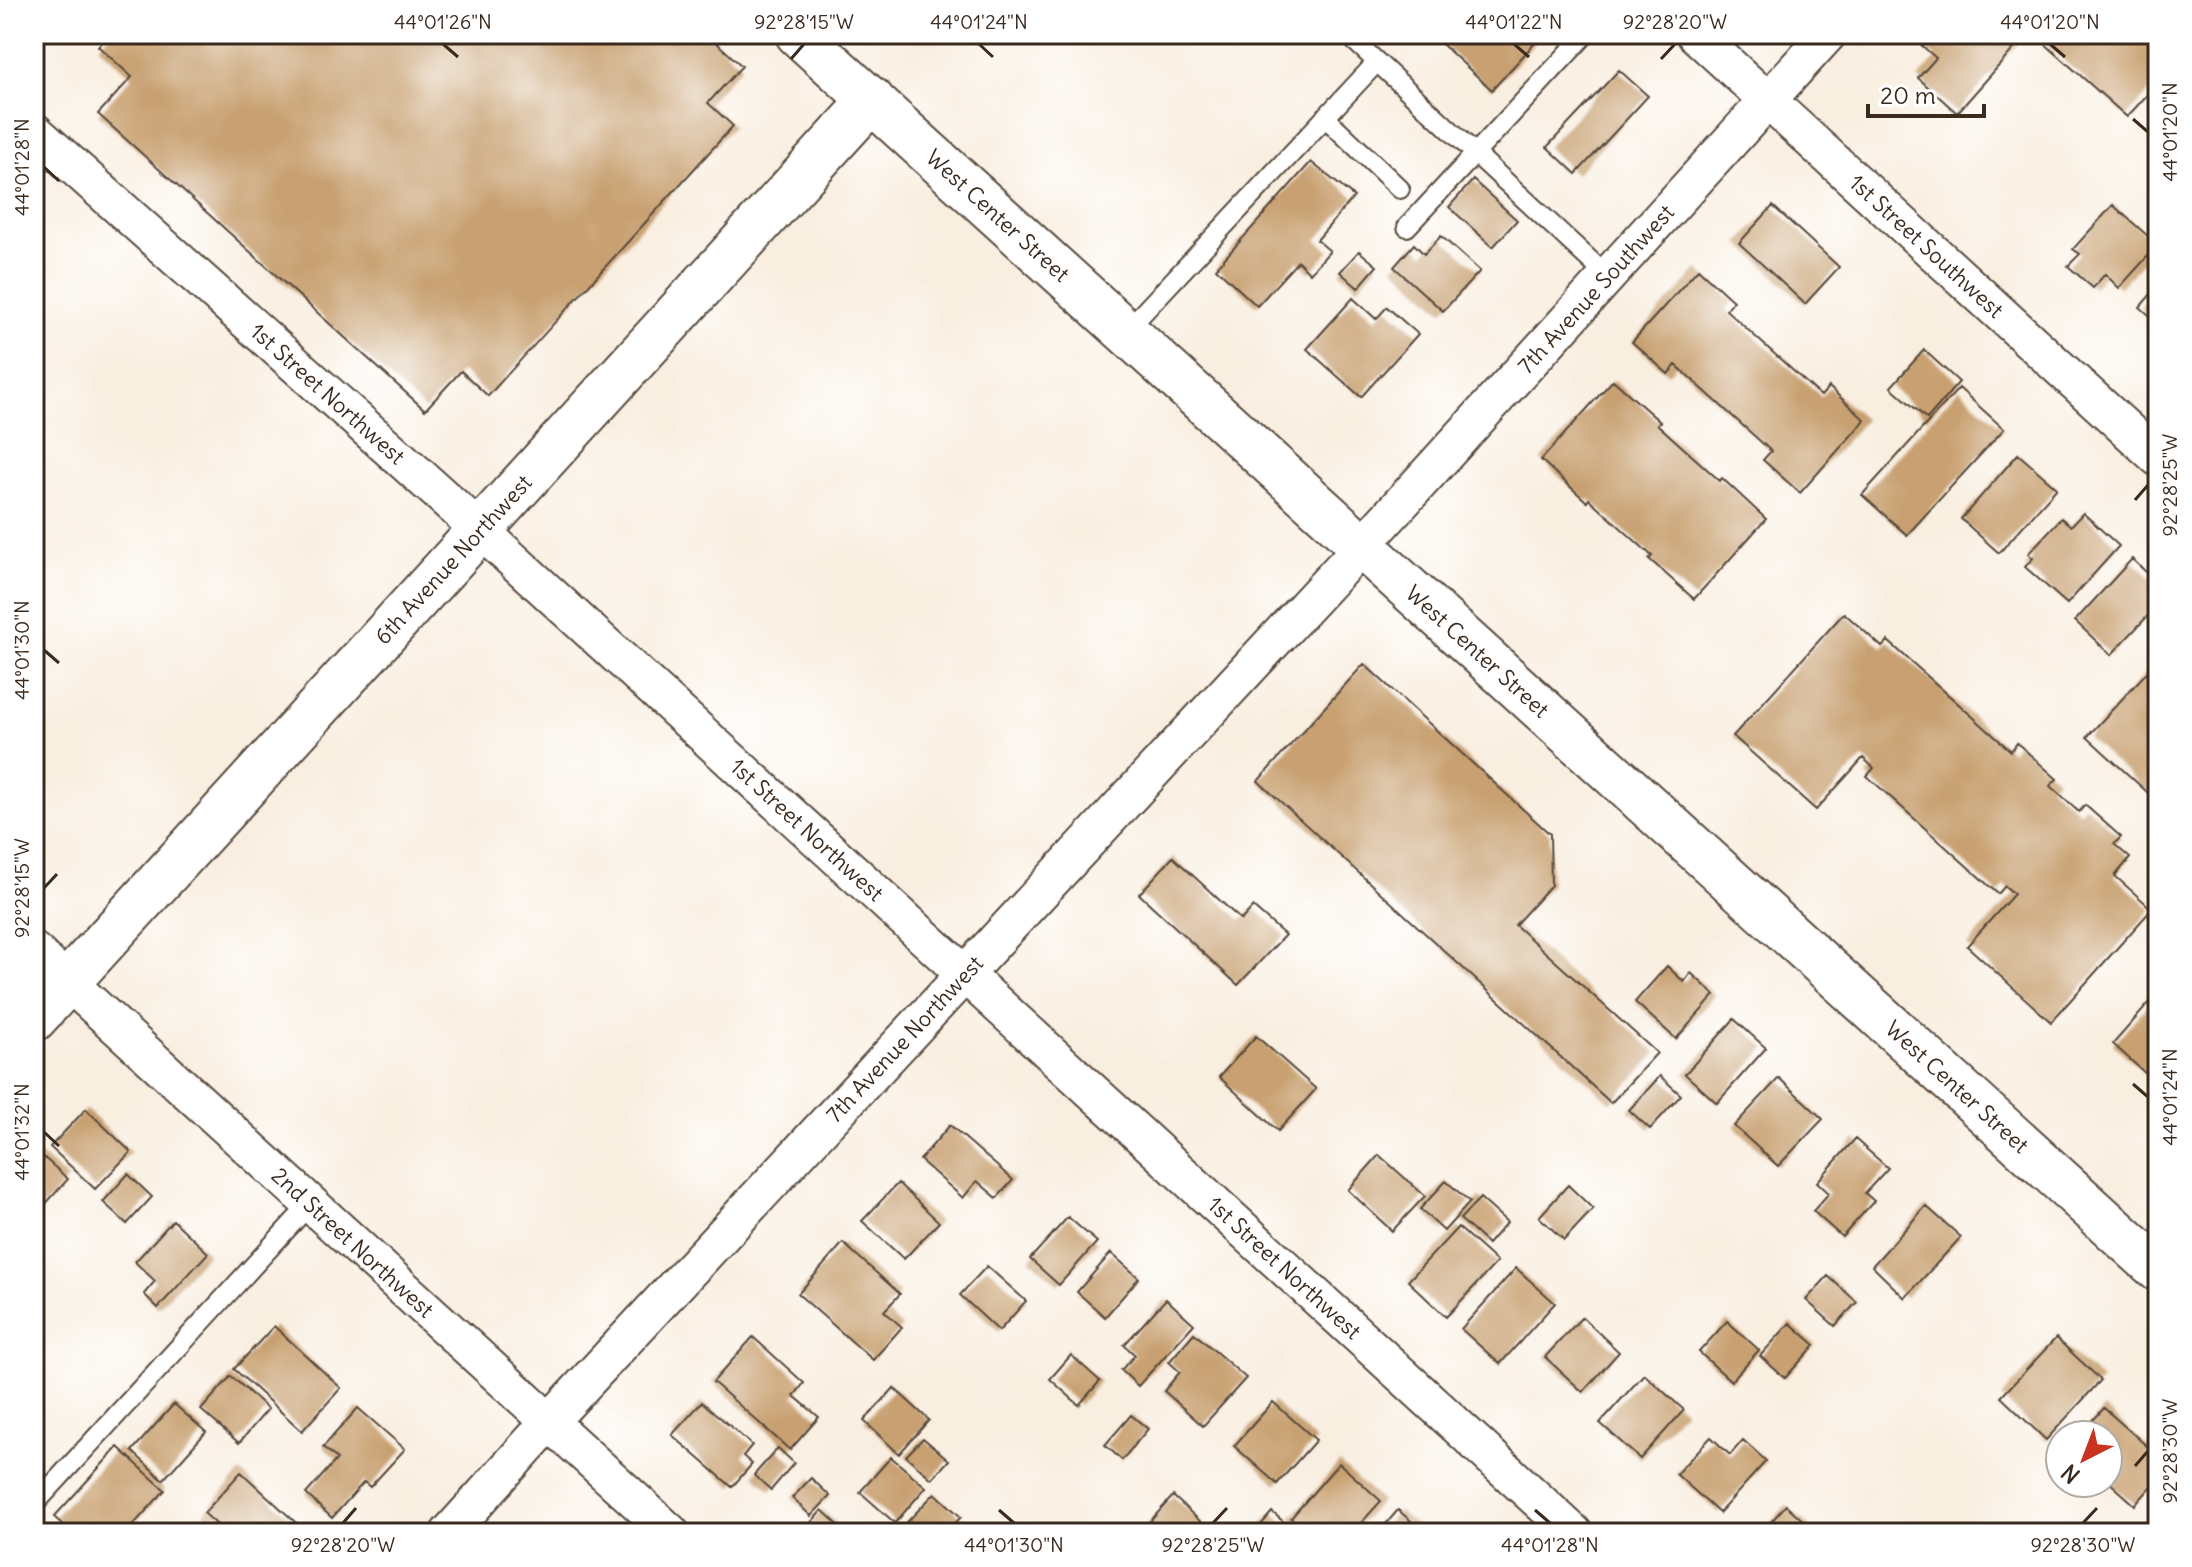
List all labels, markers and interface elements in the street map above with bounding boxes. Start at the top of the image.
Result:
text: 44°01'26"N [394,9,492,34]
text: 92°28'15"W [754,9,854,34]
text: 44°01'24"N [930,9,1028,34]
text: 44°01'22"N [1465,9,1563,34]
text: 92°28'20"W [1623,9,1727,34]
text: 44°01'20"N [2000,9,2100,34]
scale bar [1868,68,1984,118]
text: 20 m [1880,80,1936,110]
text: 44°01'20"N [2157,82,2182,182]
text: 44°01'28"N [9,118,34,216]
street label: West Center Street [920,143,1075,288]
street label: 1st Street Southwest [1844,168,2010,324]
street label: 7th Avenue Southwest [1512,199,1680,380]
street label: 1st Street Northwest [244,317,411,470]
text: 92°28'25"W [2157,434,2182,536]
street label: 6th Avenue Northwest [369,469,538,650]
street label: West Center Street [1400,579,1555,723]
text: 44°01'30"N [9,600,34,700]
street label: 1st Street Northwest [724,752,890,907]
text: 92°28'15"W [9,838,34,938]
street label: 7th Avenue Northwest [820,950,989,1128]
street label: West Center Street [1880,1015,2035,1159]
text: 44°01'24"N [2157,1048,2182,1146]
text: 44°01'32"N [9,1083,34,1181]
street label: 2nd Street Northwest [266,1161,440,1324]
street label: 1st Street Northwest [1202,1190,1367,1345]
text: 92°28'30"W [2157,1399,2182,1503]
north arrow [2044,1419,2124,1499]
text: N [2056,1458,2086,1489]
text: 92°28'20"W [291,1532,395,1557]
text: 44°01'30"N [964,1532,1064,1557]
text: 92°28'25"W [1162,1532,1264,1557]
text: 44°01'28"N [1501,1532,1599,1557]
text: 92°28'30"W [2031,1532,2135,1557]

